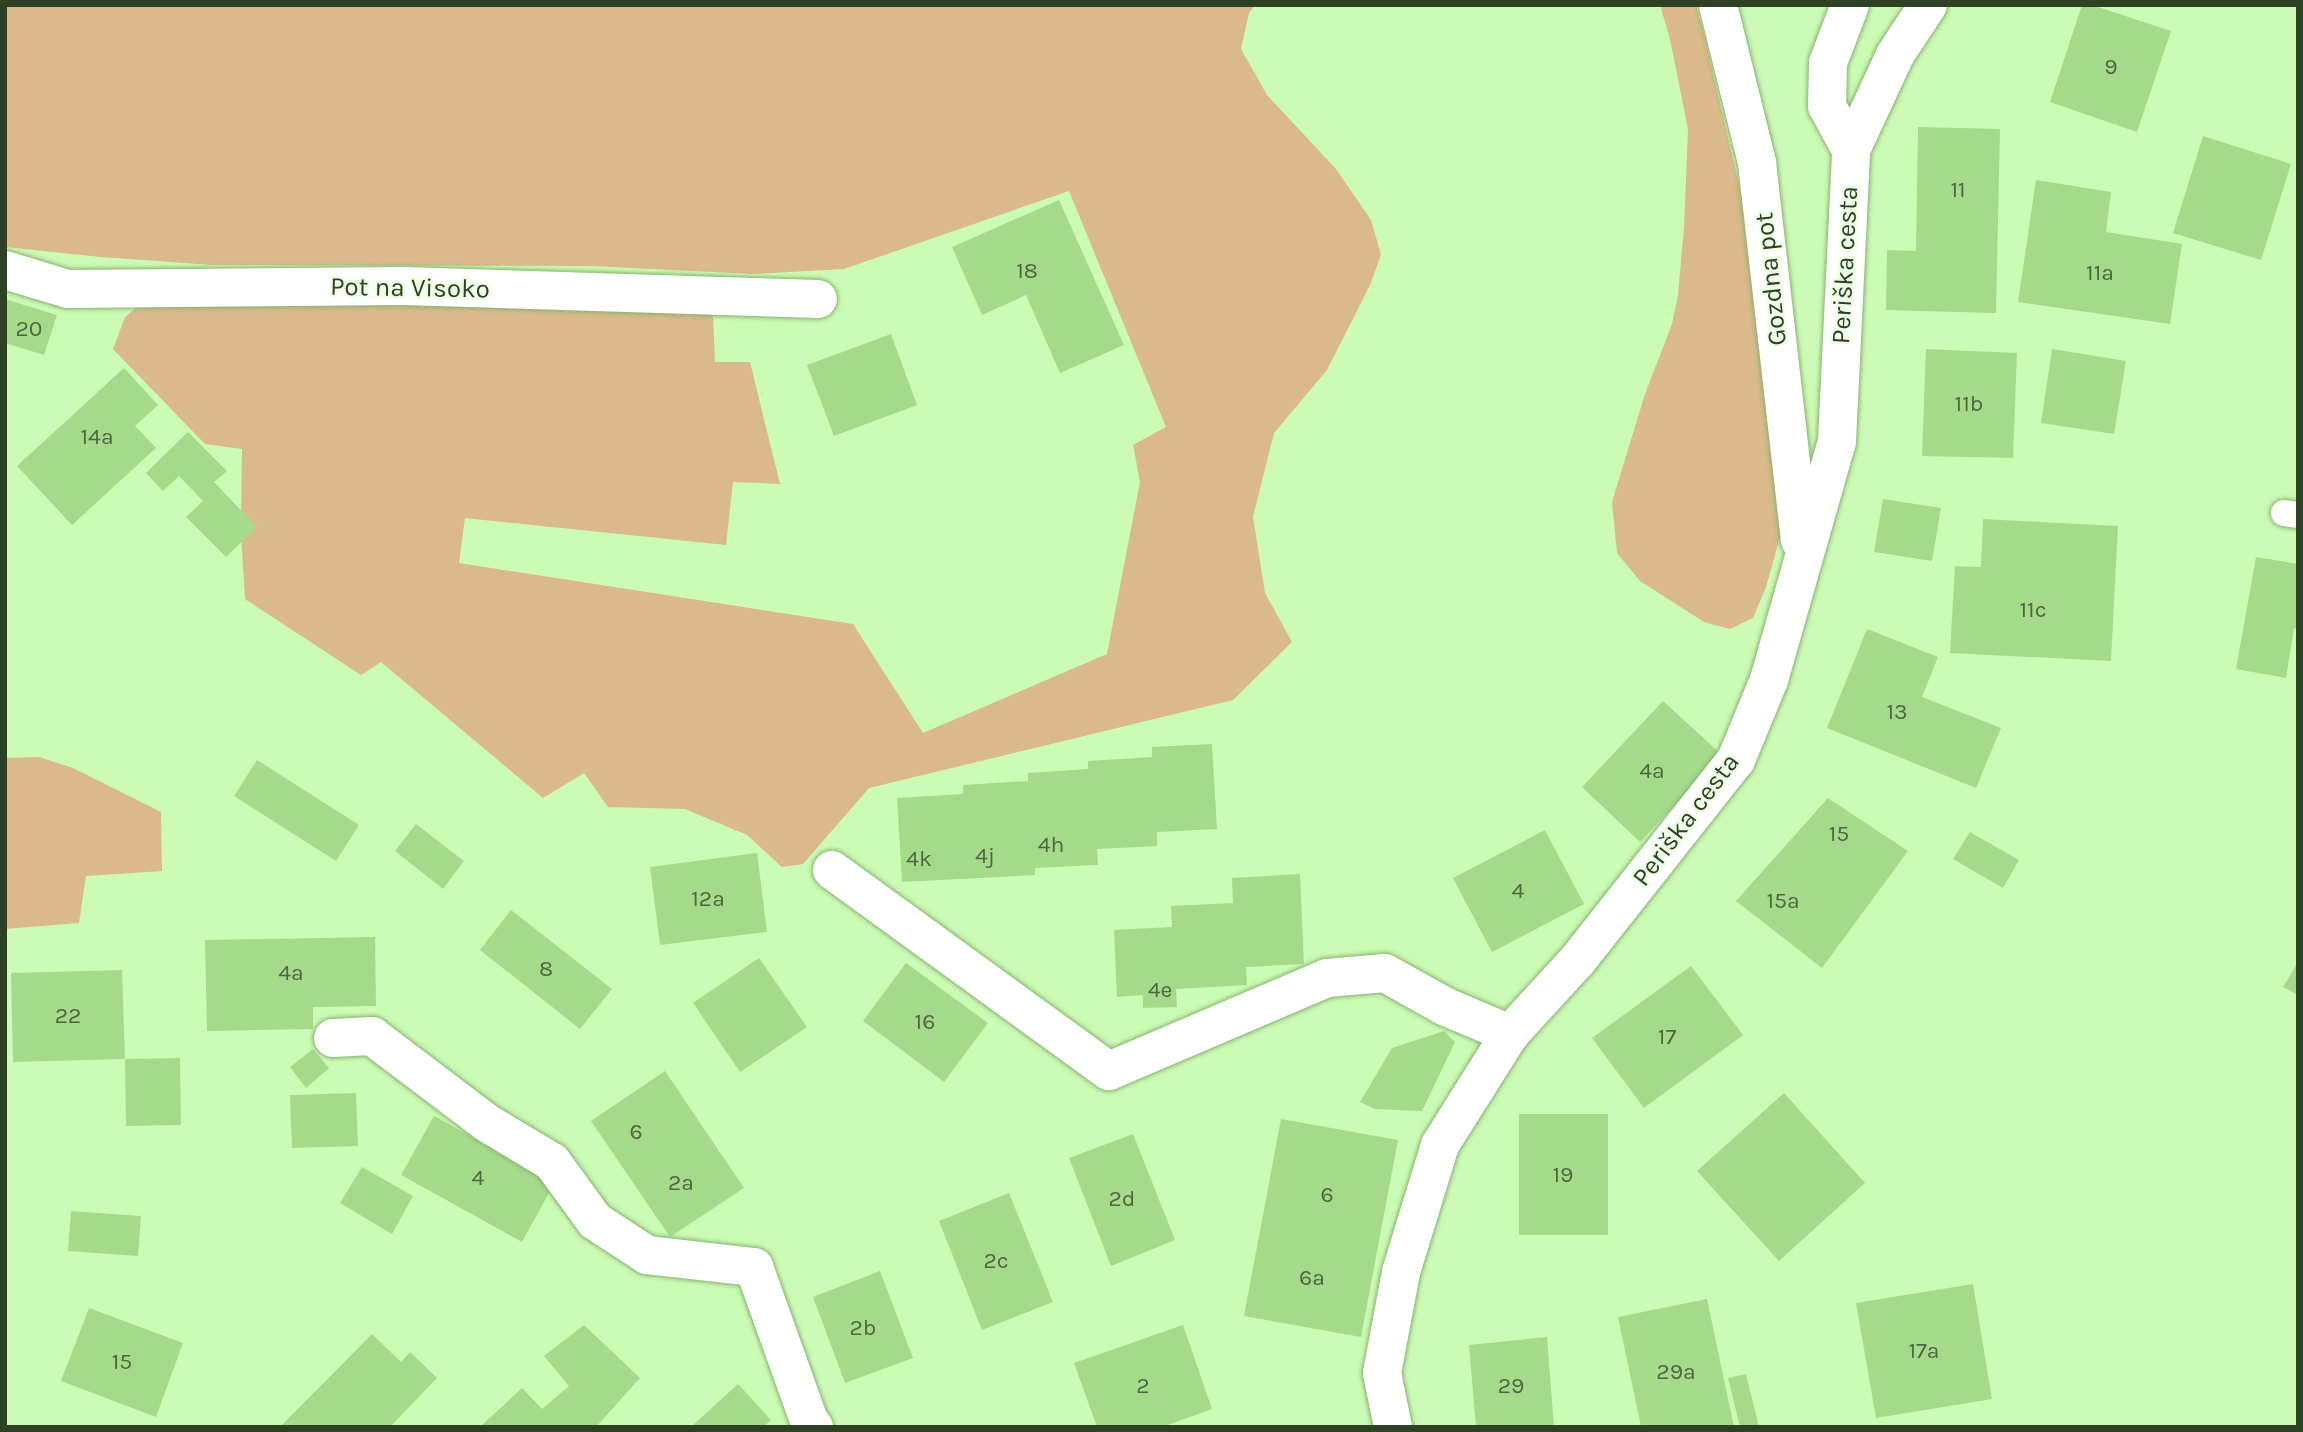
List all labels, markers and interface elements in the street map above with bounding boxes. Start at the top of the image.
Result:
house number: 9 [2104,53,2118,81]
house number: 11 [1950,176,1966,204]
street label: Periška cesta [1825,185,1865,345]
street label: Gozdna pot [1748,211,1794,347]
house number: 18 [1016,257,1038,285]
house number: 11a [2086,259,2114,287]
street label: Pot na Visoko [330,271,490,305]
house number: 20 [16,315,42,343]
house number: 11b [1955,390,1983,418]
house number: 14a [80,423,114,451]
house number: 11c [2019,596,2047,624]
house number: 13 [1886,698,1908,726]
street label: Periška cesta [1626,747,1746,893]
house number: 4a [1639,757,1665,785]
house number: 15 [1829,820,1849,848]
house number: 4h [1038,831,1064,859]
house number: 4j [975,842,995,870]
house number: 4k [906,845,932,873]
house number: 4 [1512,877,1524,905]
house number: 12a [691,885,725,913]
house number: 15a [1766,887,1800,915]
house number: 8 [539,955,553,983]
house number: 4a [278,959,304,987]
house number: 4e [1148,976,1172,1004]
house number: 22 [55,1002,81,1030]
house number: 16 [915,1008,935,1036]
house number: 17 [1658,1023,1676,1051]
house number: 6 [629,1118,643,1146]
house number: 19 [1553,1161,1573,1189]
house number: 4 [472,1164,484,1192]
house number: 2a [668,1169,694,1197]
house number: 6 [1320,1181,1334,1209]
house number: 2d [1109,1185,1135,1213]
house number: 2c [983,1247,1009,1275]
house number: 6a [1299,1264,1325,1292]
house number: 2b [850,1314,876,1342]
house number: 17a [1908,1337,1940,1365]
house number: 15 [112,1348,132,1376]
house number: 29a [1656,1358,1696,1386]
house number: 2 [1136,1372,1150,1400]
house number: 29 [1498,1372,1524,1400]

